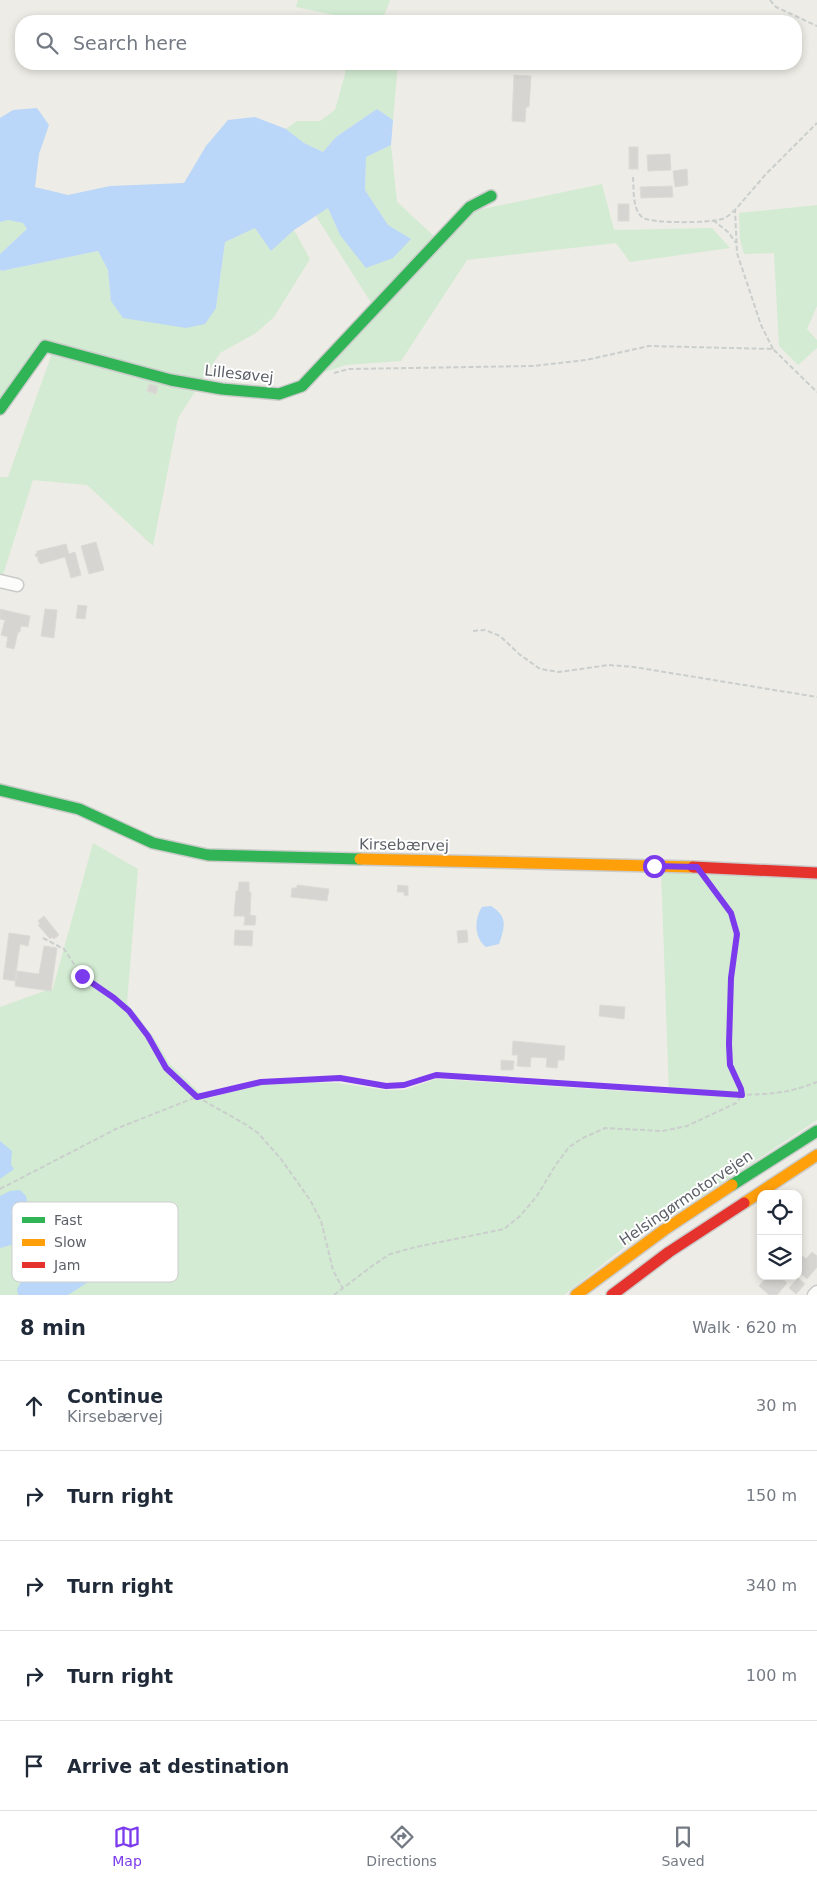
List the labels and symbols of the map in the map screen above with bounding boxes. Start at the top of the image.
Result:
street label: Lillesøvej [204,361,274,387]
street label: Kirsebærvej [359,835,449,855]
route start [643,855,666,878]
route end [71,965,94,988]
street label: Helsingørmotorvejen [616,1147,756,1249]
legend [12,1202,178,1282]
text: Fast [54,1212,83,1228]
text: Slow [54,1234,87,1250]
text: Jam [53,1257,80,1273]

